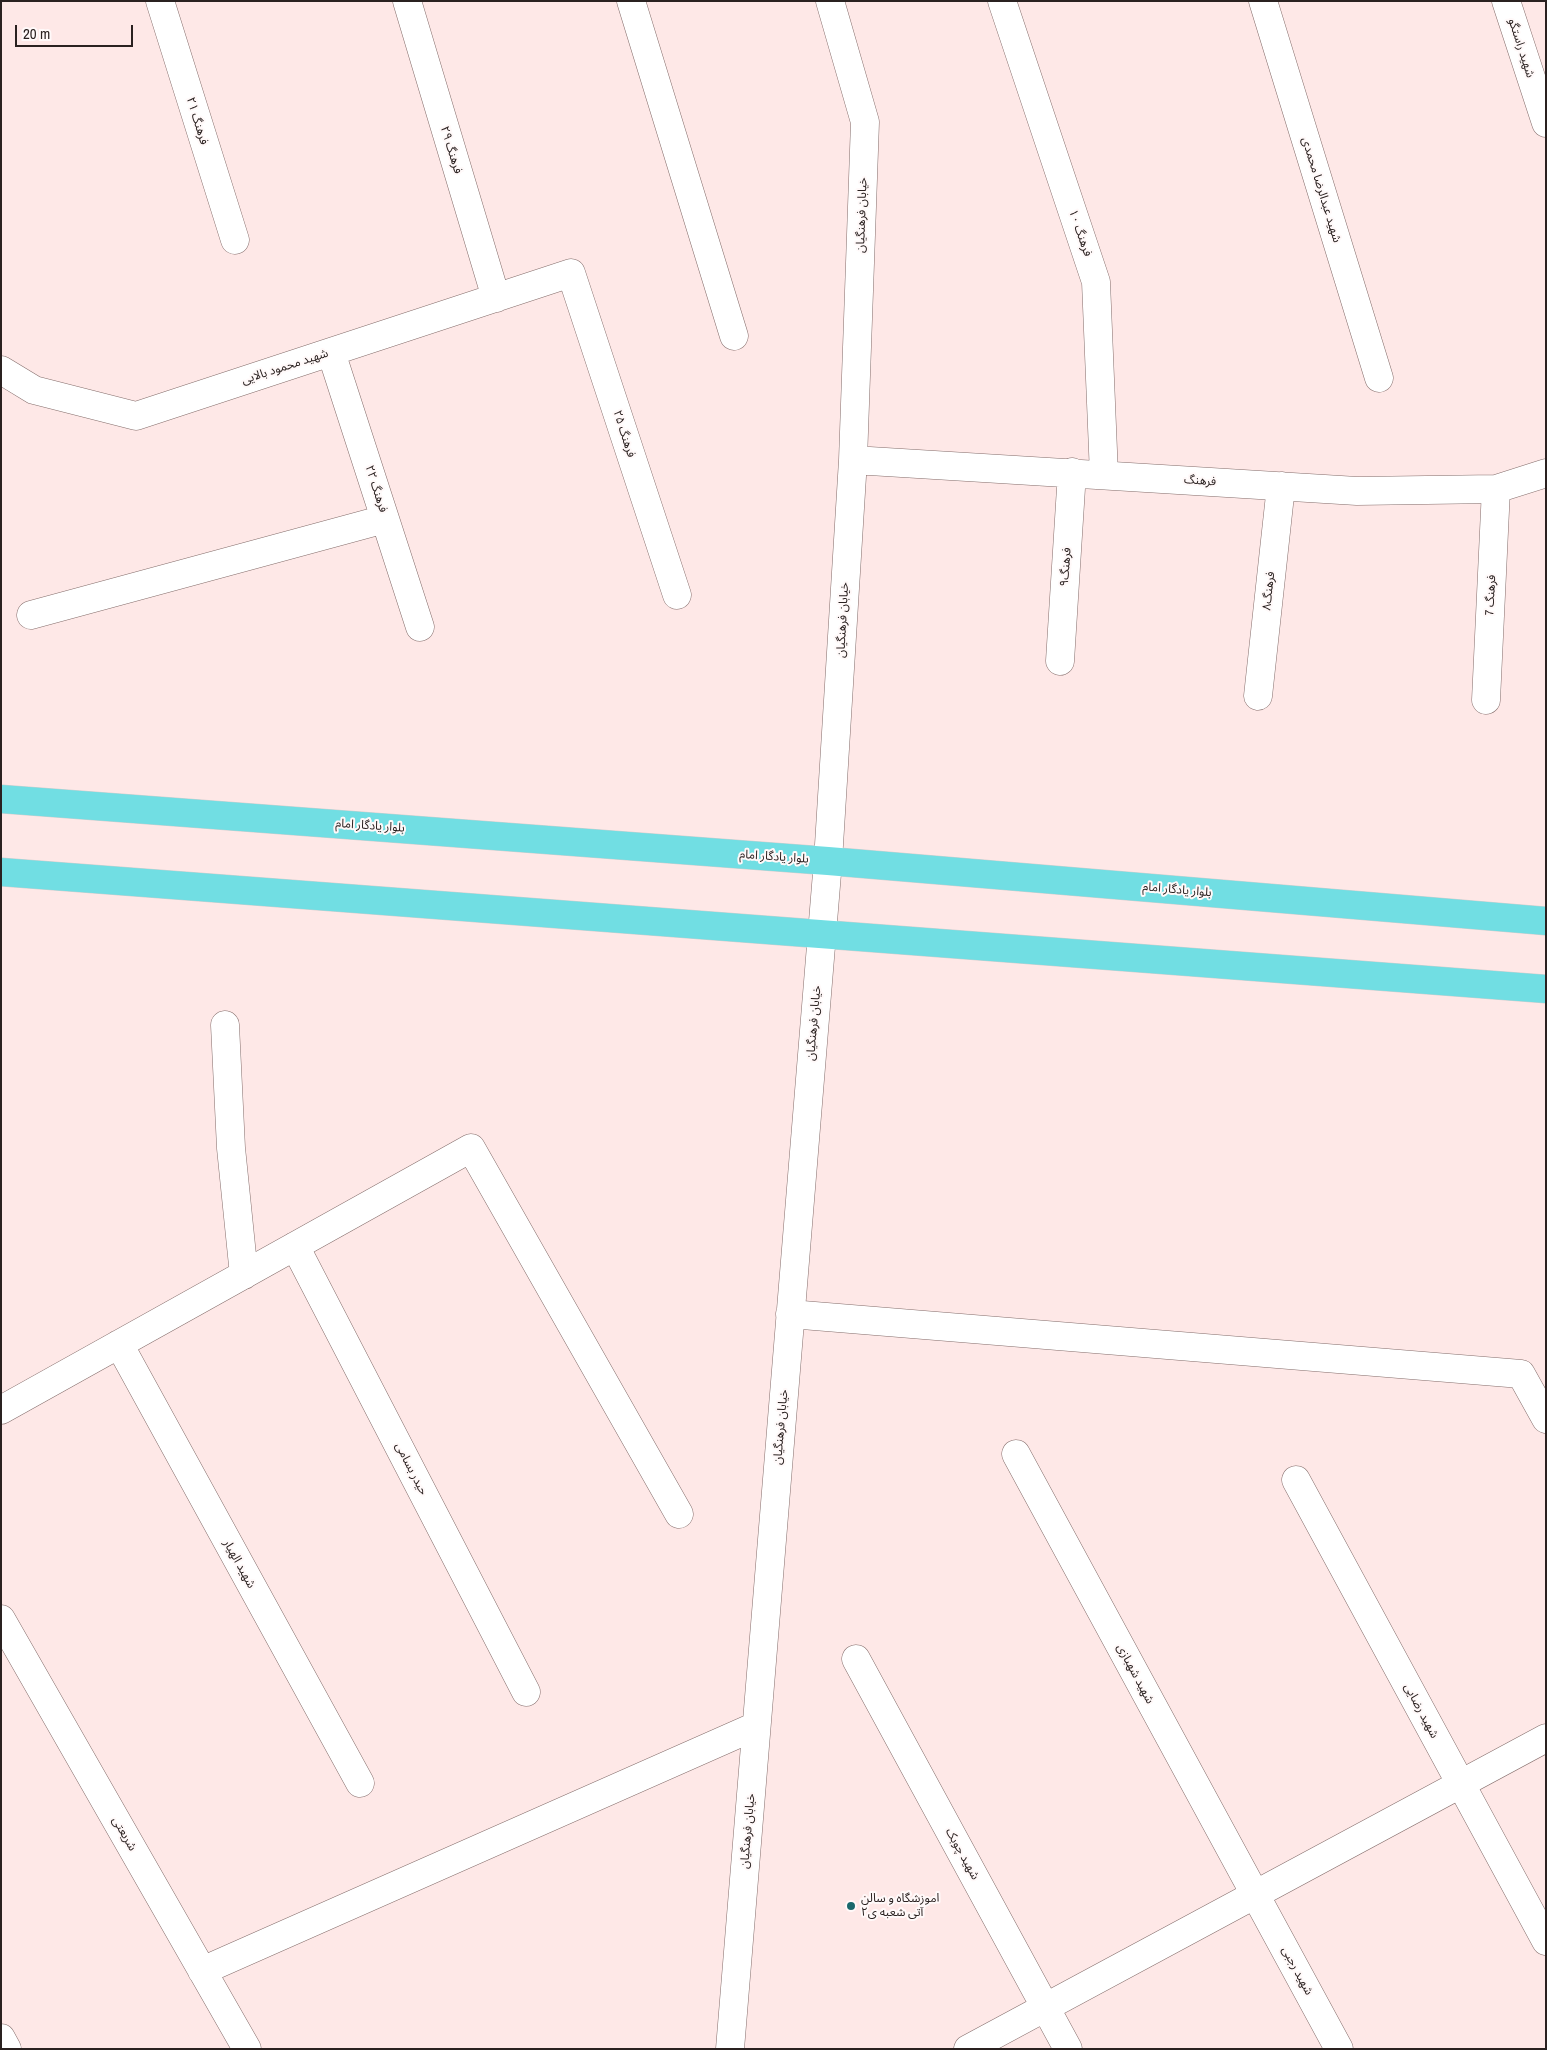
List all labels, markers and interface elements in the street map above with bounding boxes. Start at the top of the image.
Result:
scale bar [18,15,135,47]
street label: شهید راستگو [1505,16,1537,80]
text: 20 m [23,23,50,44]
street label: فرهنگ ۲۱ [183,96,211,146]
street label: فرهنگ ۲۹ [437,125,465,175]
street label: شهید عبدالرضا محمدی [1298,136,1344,244]
street label: خیابان فرهنگیان [853,177,871,253]
street label: فرهنگ ۱۰ [1065,208,1095,258]
street label: شهید محمود بالایی [240,346,330,388]
street label: فرهنگ ۲۵ [610,409,638,459]
street label: فرهنگ ۲۲ [362,464,390,514]
street label: فرهنگ [1183,473,1217,489]
street label: فرهنگ۹ [1057,547,1075,587]
street label: فرهنگ۸ [1260,571,1278,611]
street label: فرهنگ 7 [1483,574,1499,616]
street label: خیابان فرهنگیان [834,582,852,658]
street label: بلوار یادگار امام [335,816,405,836]
street label: بلوار یادگار امام [739,847,809,867]
street label: بلوار یادگار امام [1142,880,1212,900]
street label: خیابان فرهنگیان [804,985,824,1061]
street label: خیابان فرهنگیان [771,1389,791,1465]
street label: حیدر بسامی [392,1440,430,1498]
street label: شهید الهیار [220,1537,258,1591]
street label: شهید شهبازی [1113,1642,1157,1706]
street label: شهید رضایی [1401,1681,1441,1741]
street label: خیابان فرهنگیان [738,1793,758,1869]
street label: شریعتی [109,1814,139,1854]
street label: شهید چوبک [942,1826,982,1882]
place label: اموزشگاه و سالن آتی شعبه ی۲ [861,1892,939,1920]
marker: اموزشگاه و سالن آتی شعبه ی۲ [845,1900,857,1912]
street label: شهید رجبی [1278,1944,1316,1998]

